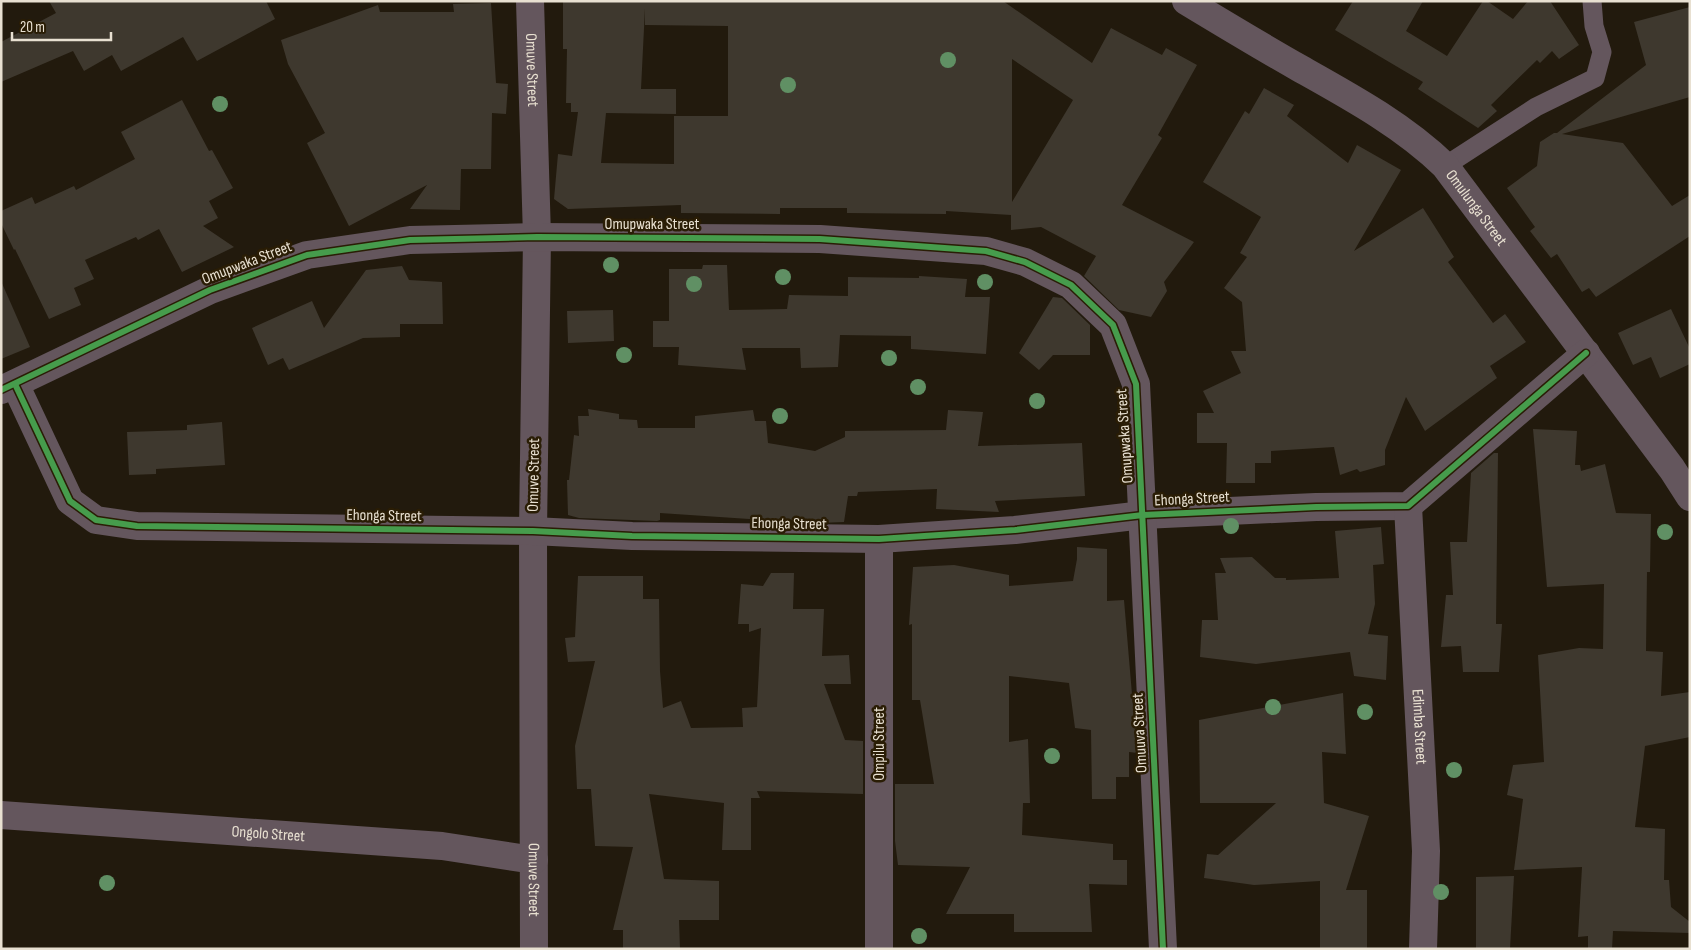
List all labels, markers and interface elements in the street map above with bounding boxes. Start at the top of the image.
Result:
scale bar [12,10,111,42]
text: 20 m [20,18,45,37]
street label: Omuve Street [521,33,543,107]
street label: Omulunga Street [1442,166,1511,250]
street label: Omupwaka Street [605,215,700,234]
street label: Omupwaka Street [199,237,295,289]
street label: Omupwaka Street [1112,388,1138,484]
street label: Omuve Street [524,438,544,512]
street label: Ehonga Street [1154,488,1230,510]
street label: Ehonga Street [346,506,422,526]
street label: Ehonga Street [751,514,827,534]
street label: Edimba Street [1408,688,1431,765]
street label: Omuuva Street [1128,692,1152,773]
street label: Ompilu Street [870,707,889,781]
street label: Ongolo Street [231,822,306,846]
street label: Omuve Street [524,843,543,917]

